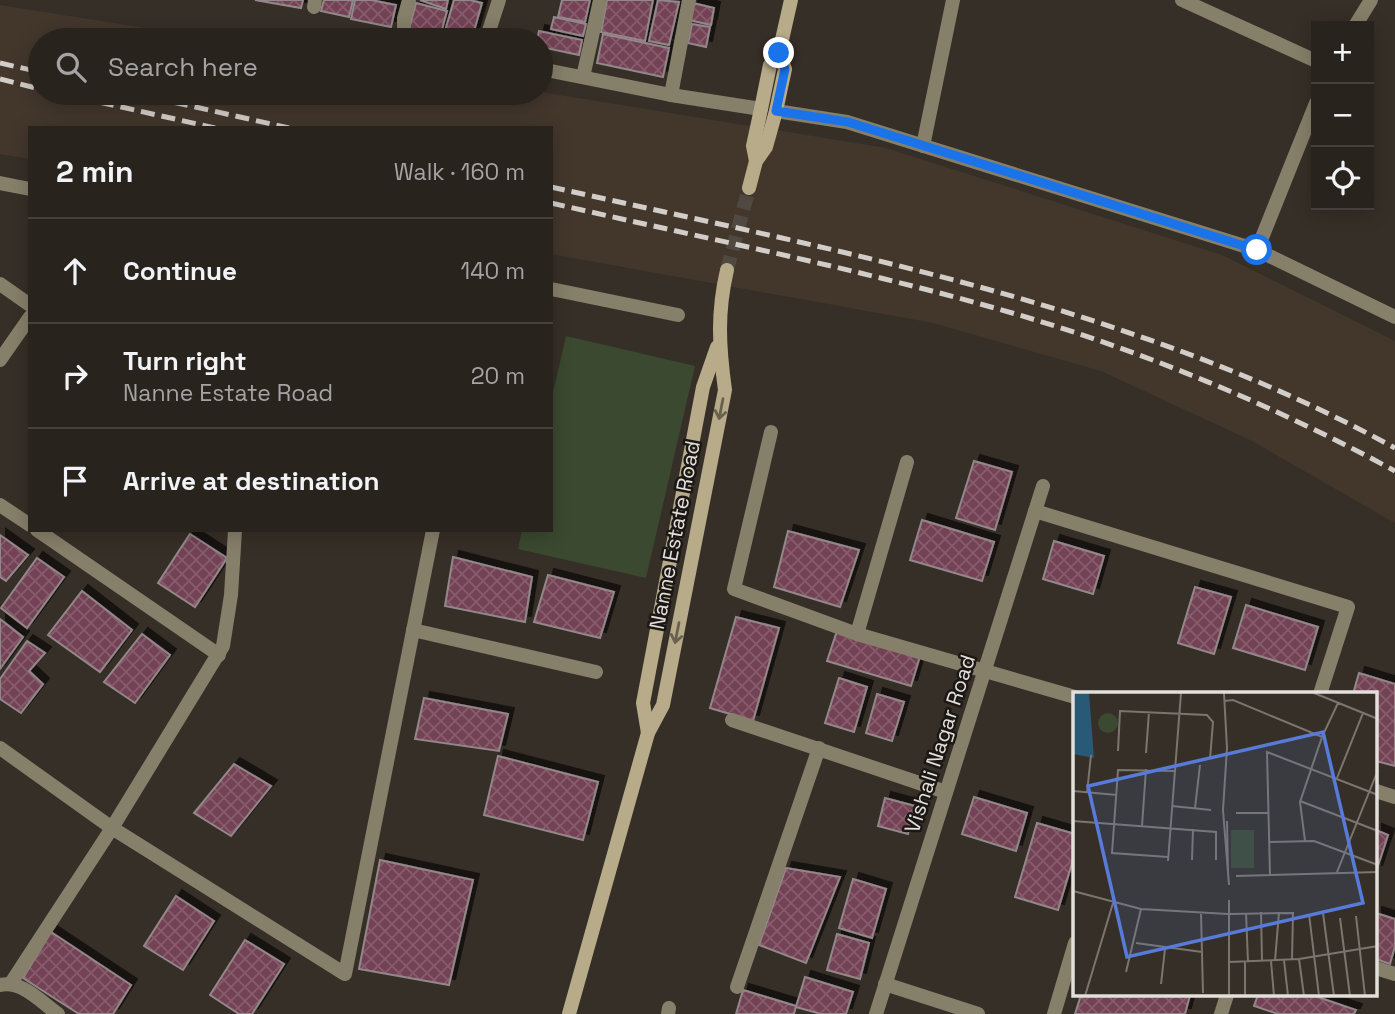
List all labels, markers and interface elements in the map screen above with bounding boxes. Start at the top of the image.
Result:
map controls [1311,21,1374,210]
button: + [1311,21,1374,84]
search box [28,28,553,105]
route end [763,37,794,68]
icon: search [52,48,90,86]
text: Search here [108,50,258,84]
button: − [1311,84,1374,147]
button: locate [1311,147,1374,210]
text: 2 min [56,152,134,191]
text: Walk · 160 m [394,157,525,187]
route start [1241,234,1272,265]
icon: ahead [56,252,94,290]
text: Continue [123,254,237,288]
text: 140 m [461,256,525,286]
text: Turn right [123,344,247,378]
icon: right [56,357,94,395]
text: 20 m [471,361,525,391]
text: Nanne Estate Road [123,378,333,408]
one-way arrow [714,397,727,420]
street label: Nanne Estate Road [643,438,706,632]
icon: arrive [56,462,94,500]
text: Arrive at destination [123,464,380,498]
one-way arrow [670,621,683,644]
street label: Vishali Nagar Road [898,651,981,836]
inset map [1073,692,1378,996]

